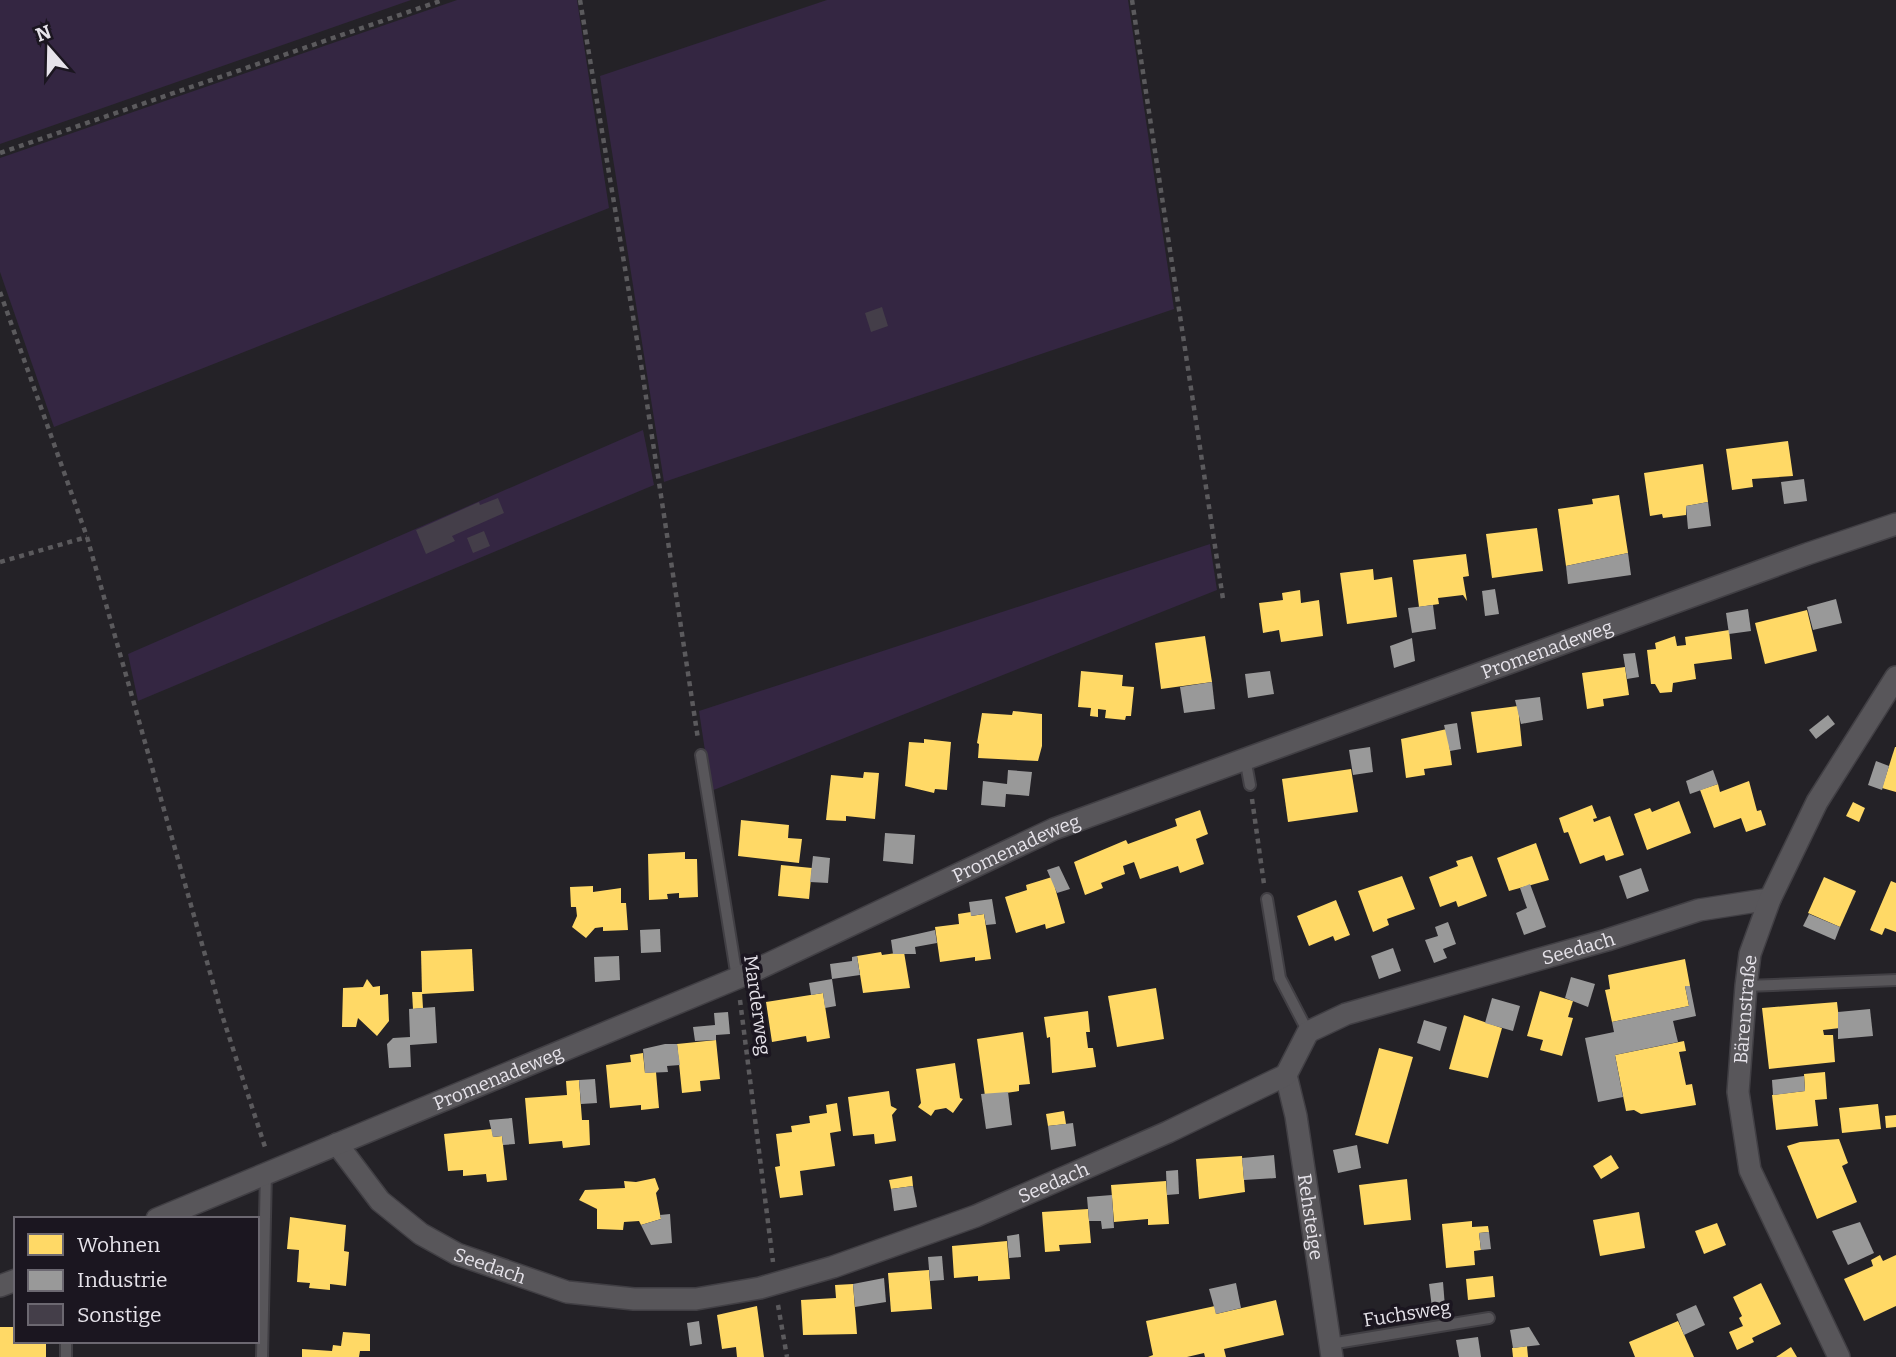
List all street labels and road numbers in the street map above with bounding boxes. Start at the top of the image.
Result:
street label: Promenadeweg [1478,615,1616,684]
street label: Promenadeweg [948,809,1084,887]
street label: Seedach [1539,927,1618,970]
street label: Marderweg [739,953,776,1057]
street label: Bärenstraße [1729,953,1762,1065]
street label: Promenadeweg [430,1041,567,1115]
street label: Seedach [1015,1157,1092,1208]
street label: Rehsteige [1293,1172,1328,1261]
street label: Seedach [451,1243,529,1289]
street label: Fuchsweg [1362,1295,1453,1332]

